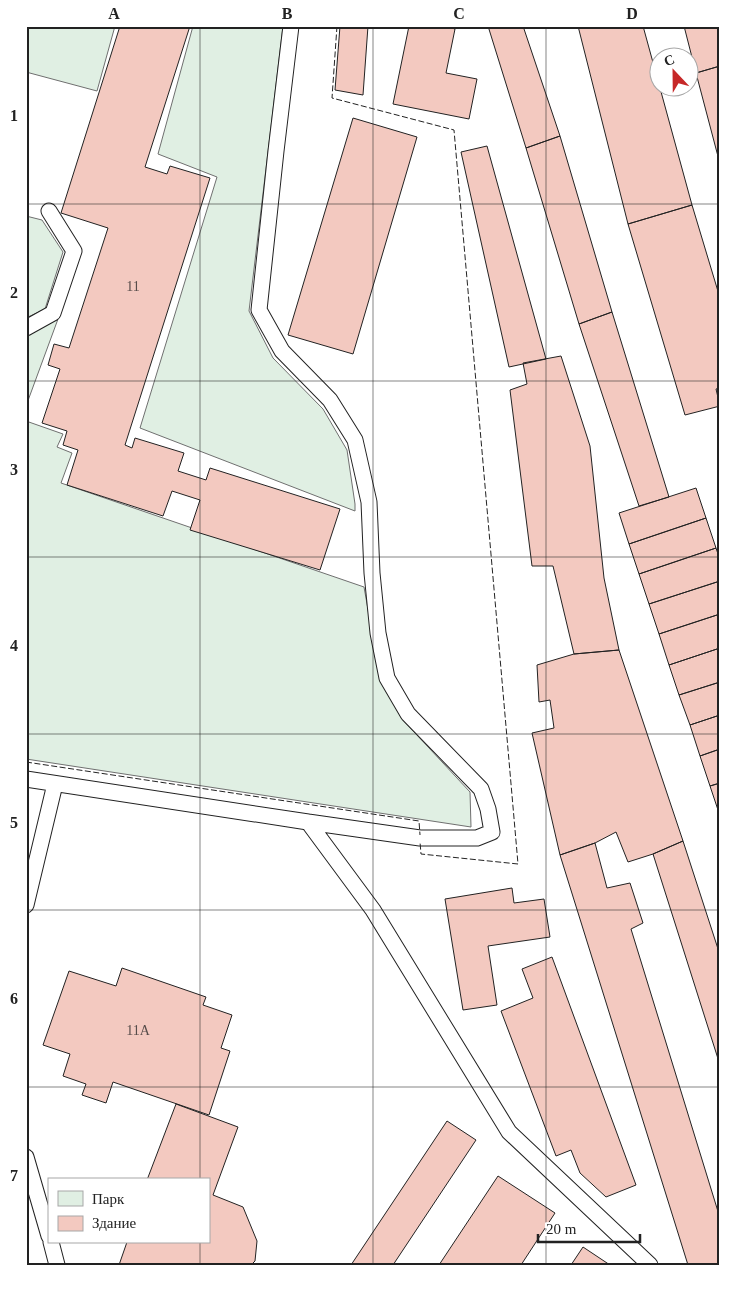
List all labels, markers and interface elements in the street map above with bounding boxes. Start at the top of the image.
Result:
text: A [108,5,120,22]
text: B [282,5,293,22]
text: C [453,5,465,22]
text: D [626,5,638,22]
north arrow [648,48,698,98]
text: С [662,52,677,69]
text: 1 [10,107,18,124]
house number: 11 [126,279,140,294]
text: 2 [10,284,18,301]
text: 3 [10,461,18,478]
text: 4 [10,637,18,654]
text: 5 [10,814,18,831]
text: 6 [10,990,18,1007]
house number: 11А [126,1023,151,1038]
text: 7 [10,1167,18,1184]
legend [48,1178,210,1244]
text: Парк [92,1191,125,1207]
scale bar [538,1211,641,1243]
text: Здание [92,1215,136,1231]
text: 20 m [546,1221,577,1237]

